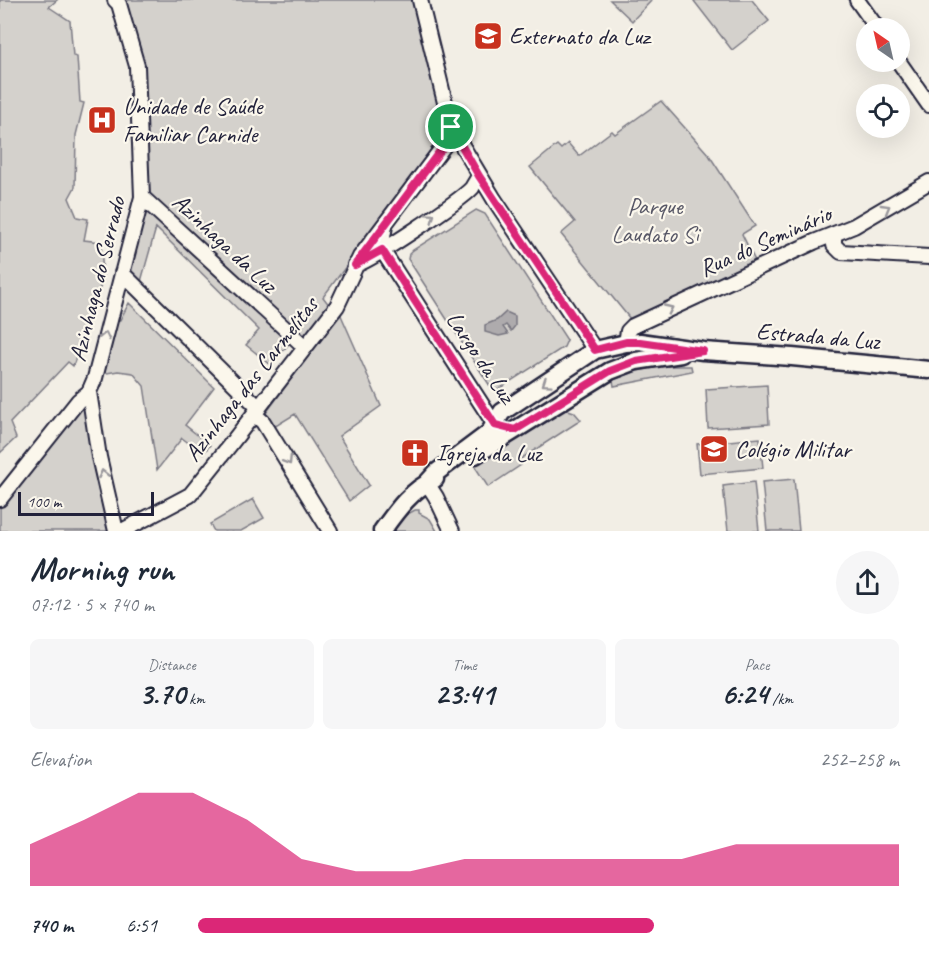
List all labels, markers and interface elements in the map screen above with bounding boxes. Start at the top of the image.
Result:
north arrow [856,18,910,72]
map controls [856,18,910,138]
school or university icon: Externato da Luz [472,20,504,52]
place label: Externato da Luz [509,21,652,51]
button: locate [856,84,910,138]
place label: Unidade de Saúde Familiar Carnide [123,91,265,149]
pin [425,101,476,152]
hospital icon: Unidade de Saúde Familiar Carnide [86,104,118,136]
icon: arrive [434,110,467,143]
street label: Azinhaga da Luz [166,187,285,300]
park label: Parque Laudato Si [611,191,701,249]
street label: Azinhaga do Serrado [62,192,132,364]
street label: Rua do Seminário [694,198,838,283]
one-way arrow [880,203,890,215]
one-way arrow [424,214,435,225]
street label: Azinhaga das Carmelitas [177,289,326,467]
one-way arrow [663,305,674,317]
street label: Largo da Luz [440,306,524,410]
street label: Estrada da Luz [755,316,882,356]
one-way arrow [98,332,111,342]
one-way arrow [542,375,553,386]
school or university icon: Colégio Militar [698,433,730,465]
place label: Colégio Militar [735,434,853,464]
church icon: Igreja da Luz [399,437,431,469]
place label: Igreja da Luz [436,438,544,468]
one-way arrow [280,455,292,465]
one-way arrow [97,469,110,479]
scale bar [18,489,154,516]
text: 100 m [27,492,61,512]
text: Morning run [30,548,174,590]
button: share [836,551,899,614]
text: 07:12 · 5 × 740 m [30,592,154,617]
text: Distance [148,655,196,675]
text: Time [452,655,477,675]
text: Pace [745,655,769,675]
text: 3.70 [139,675,185,713]
text: 23:41 [435,675,494,713]
text: 6:24 [721,675,768,713]
text: km [185,689,205,709]
text: /km [768,689,793,709]
text: Elevation [30,747,92,772]
text: 252–258 m [820,747,899,772]
text: 740 m [30,913,73,938]
text: 6:51 [126,913,157,938]

